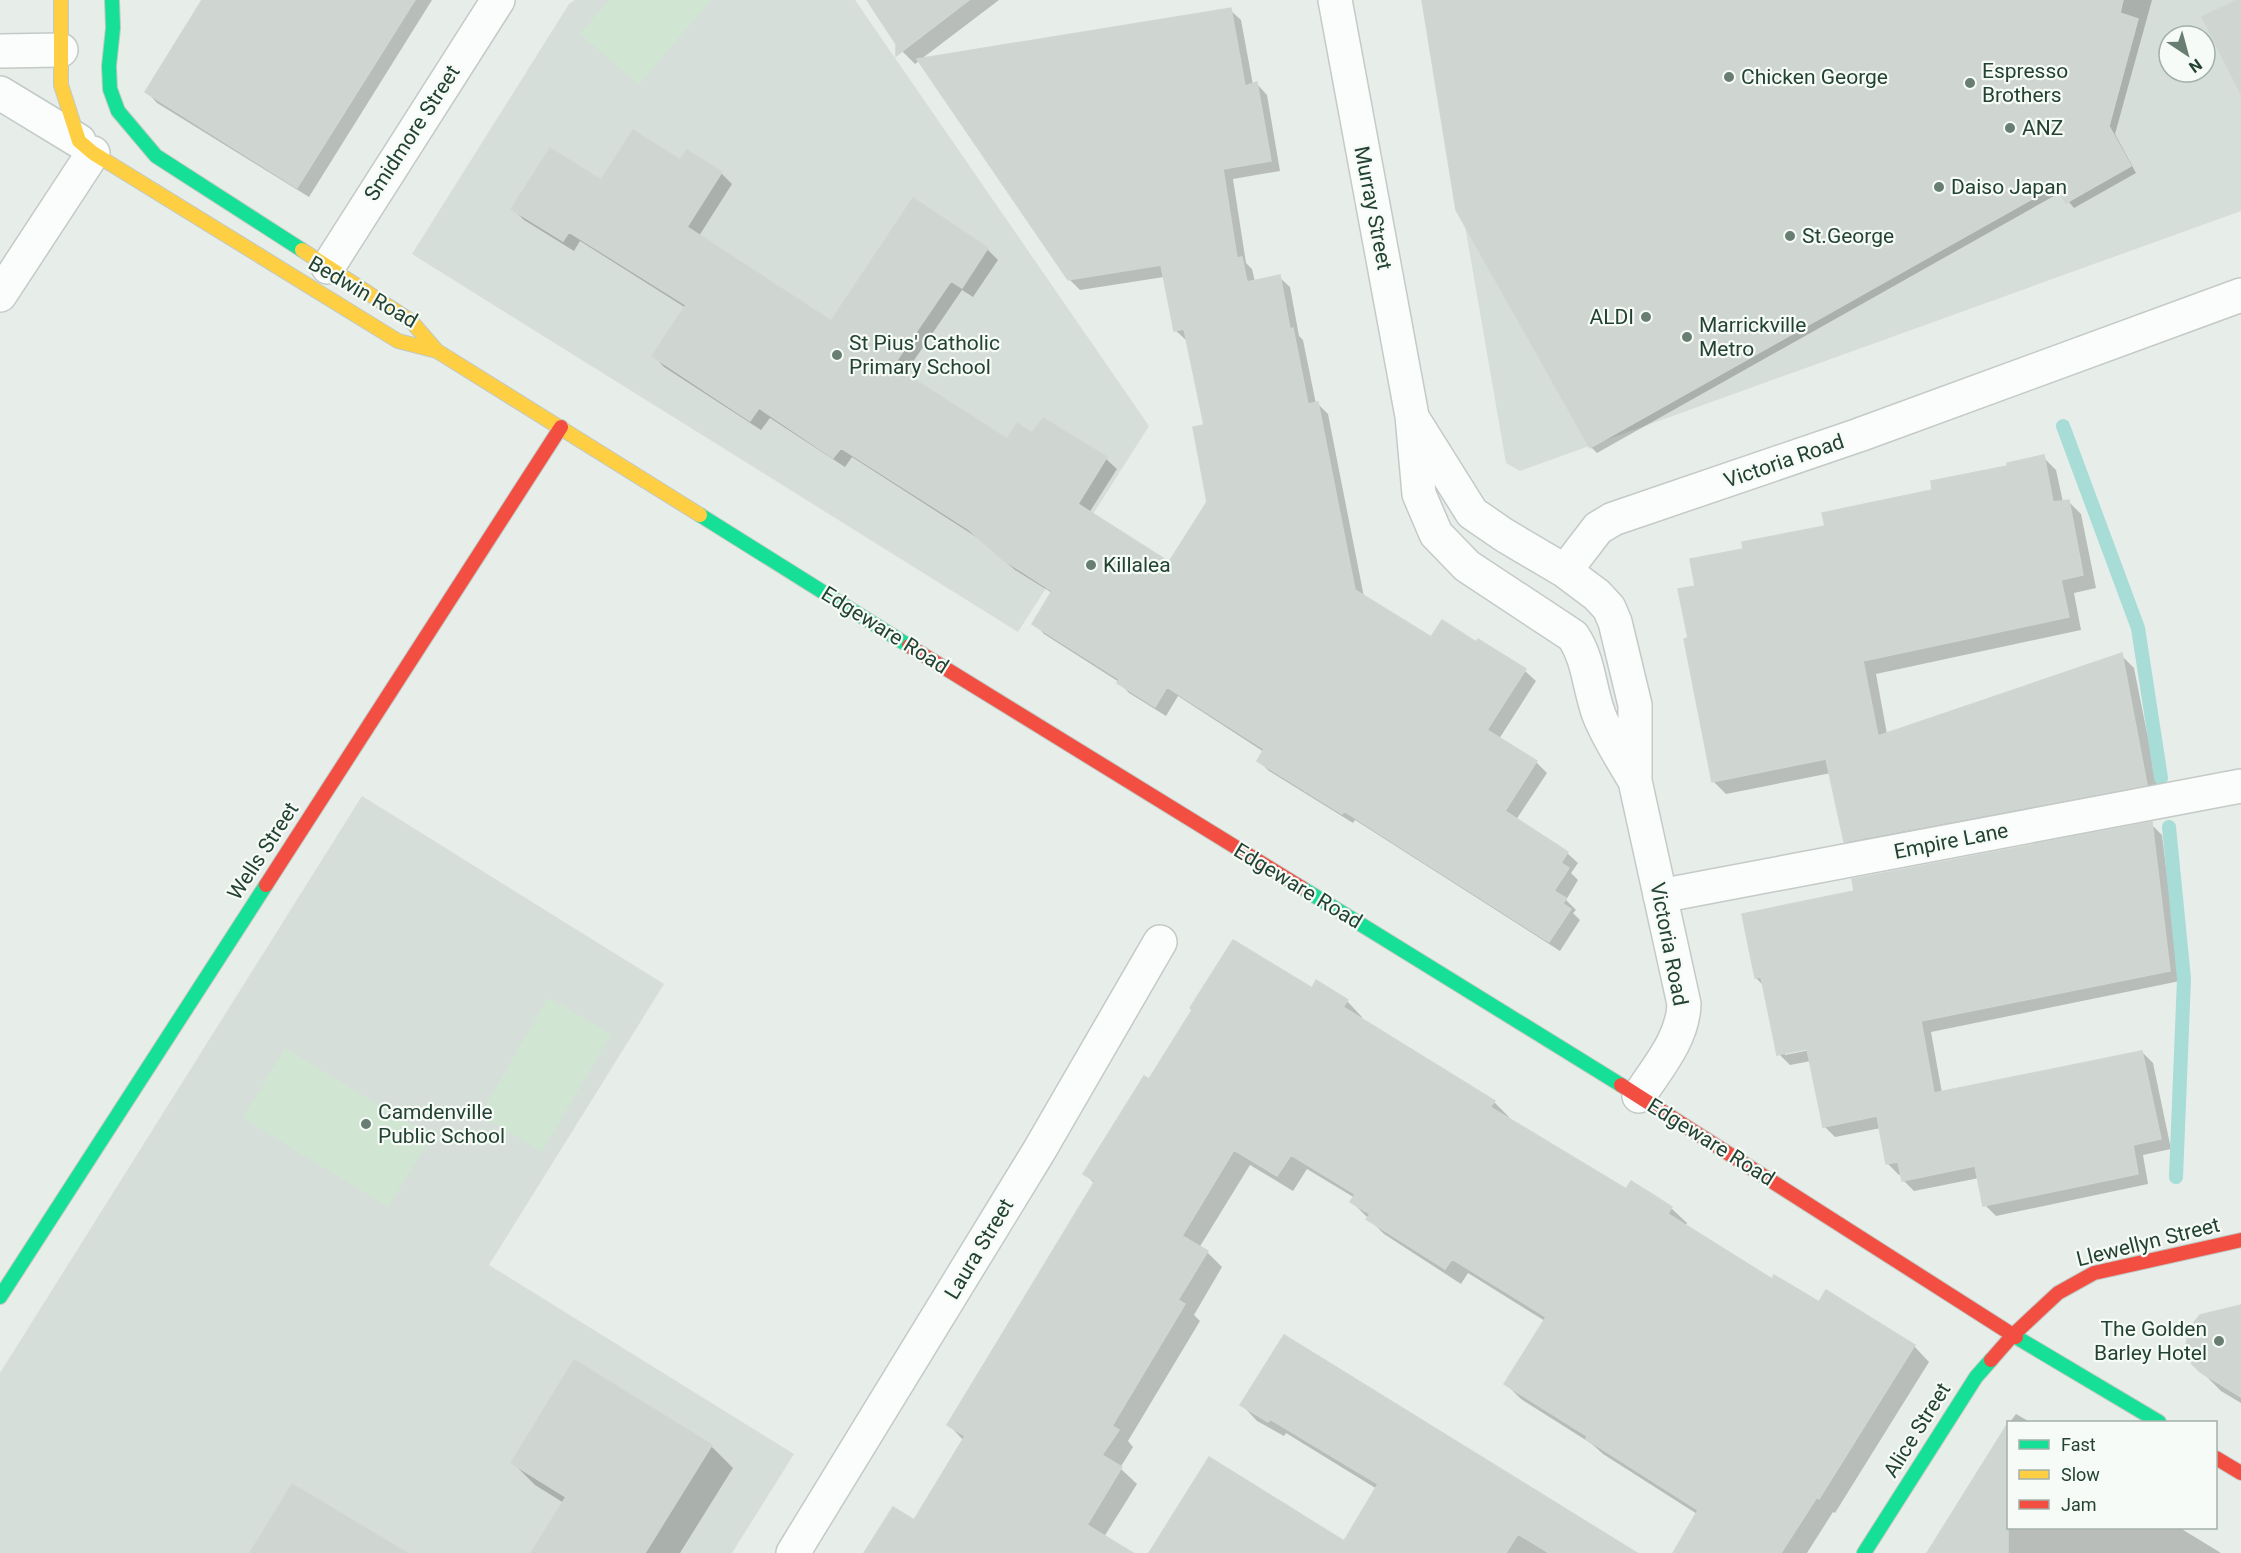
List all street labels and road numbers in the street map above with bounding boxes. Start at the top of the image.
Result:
street label: Smidmore Street [359,61,465,205]
street label: Murray Street [1349,144,1397,272]
street label: Bedwin Road [304,251,422,333]
street label: Victoria Road [1721,429,1847,493]
street label: Edgeware Road [817,581,953,679]
street label: Wells Street [223,798,303,904]
street label: Empire Lane [1892,818,2010,864]
street label: Edgeware Road [1230,838,1366,934]
street label: Victoria Road [1645,880,1693,1008]
street label: Edgeware Road [1643,1093,1779,1191]
street label: Laura Street [940,1194,1018,1304]
street label: Llewellyn Street [2074,1213,2222,1271]
street label: Alice Street [1879,1378,1956,1482]

